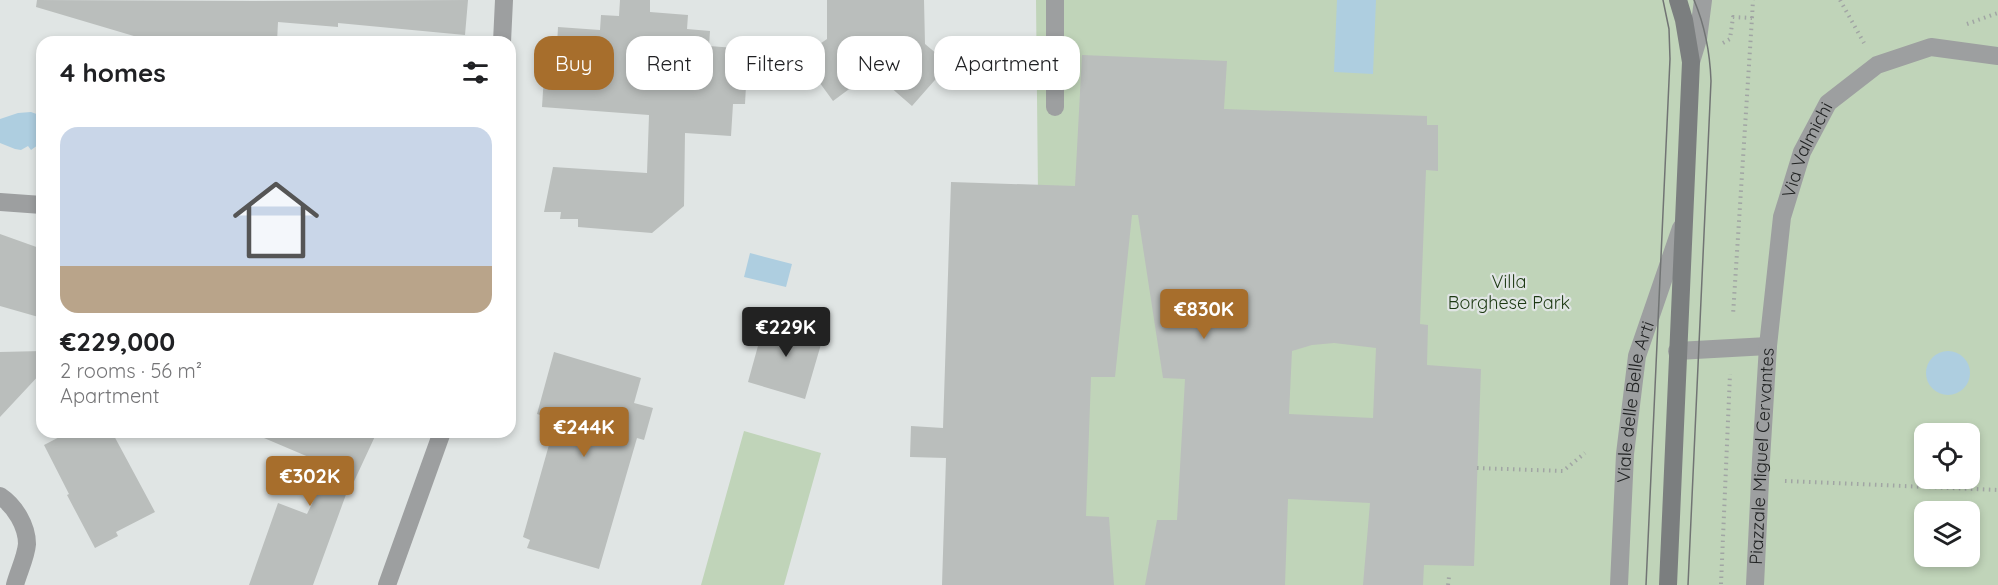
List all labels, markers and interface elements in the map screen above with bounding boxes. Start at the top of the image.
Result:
chip: Buy [534,36,614,90]
chip: Rent [626,36,713,90]
chip: Filters [725,36,825,90]
chip: New [837,36,922,90]
chip: Apartment [934,36,1080,90]
text: 4 homes [60,56,166,89]
icon: filters [459,56,492,89]
street label: Via Valmichi [1777,98,1837,200]
icon: home [222,166,330,274]
park label: Villa Borghese Park [1448,270,1570,314]
pin: €830K [1162,289,1246,340]
text: €830K [1174,296,1234,321]
pin: €229K [744,307,828,358]
text: €229K [756,314,816,339]
street label: Viale delle Belle Arti [1612,318,1659,483]
text: €229,000 [60,325,175,358]
street label: Piazzale Miguel Cervantes [1744,347,1779,565]
text: 2 rooms · 56 m² [60,358,202,383]
text: Apartment [60,383,160,408]
pin: €244K [542,407,626,458]
text: €244K [554,414,614,439]
map controls [1914,423,1980,567]
button: locate [1914,423,1980,489]
pin: €302K [268,456,352,507]
text: €302K [280,463,340,488]
button: layers [1914,501,1980,567]

